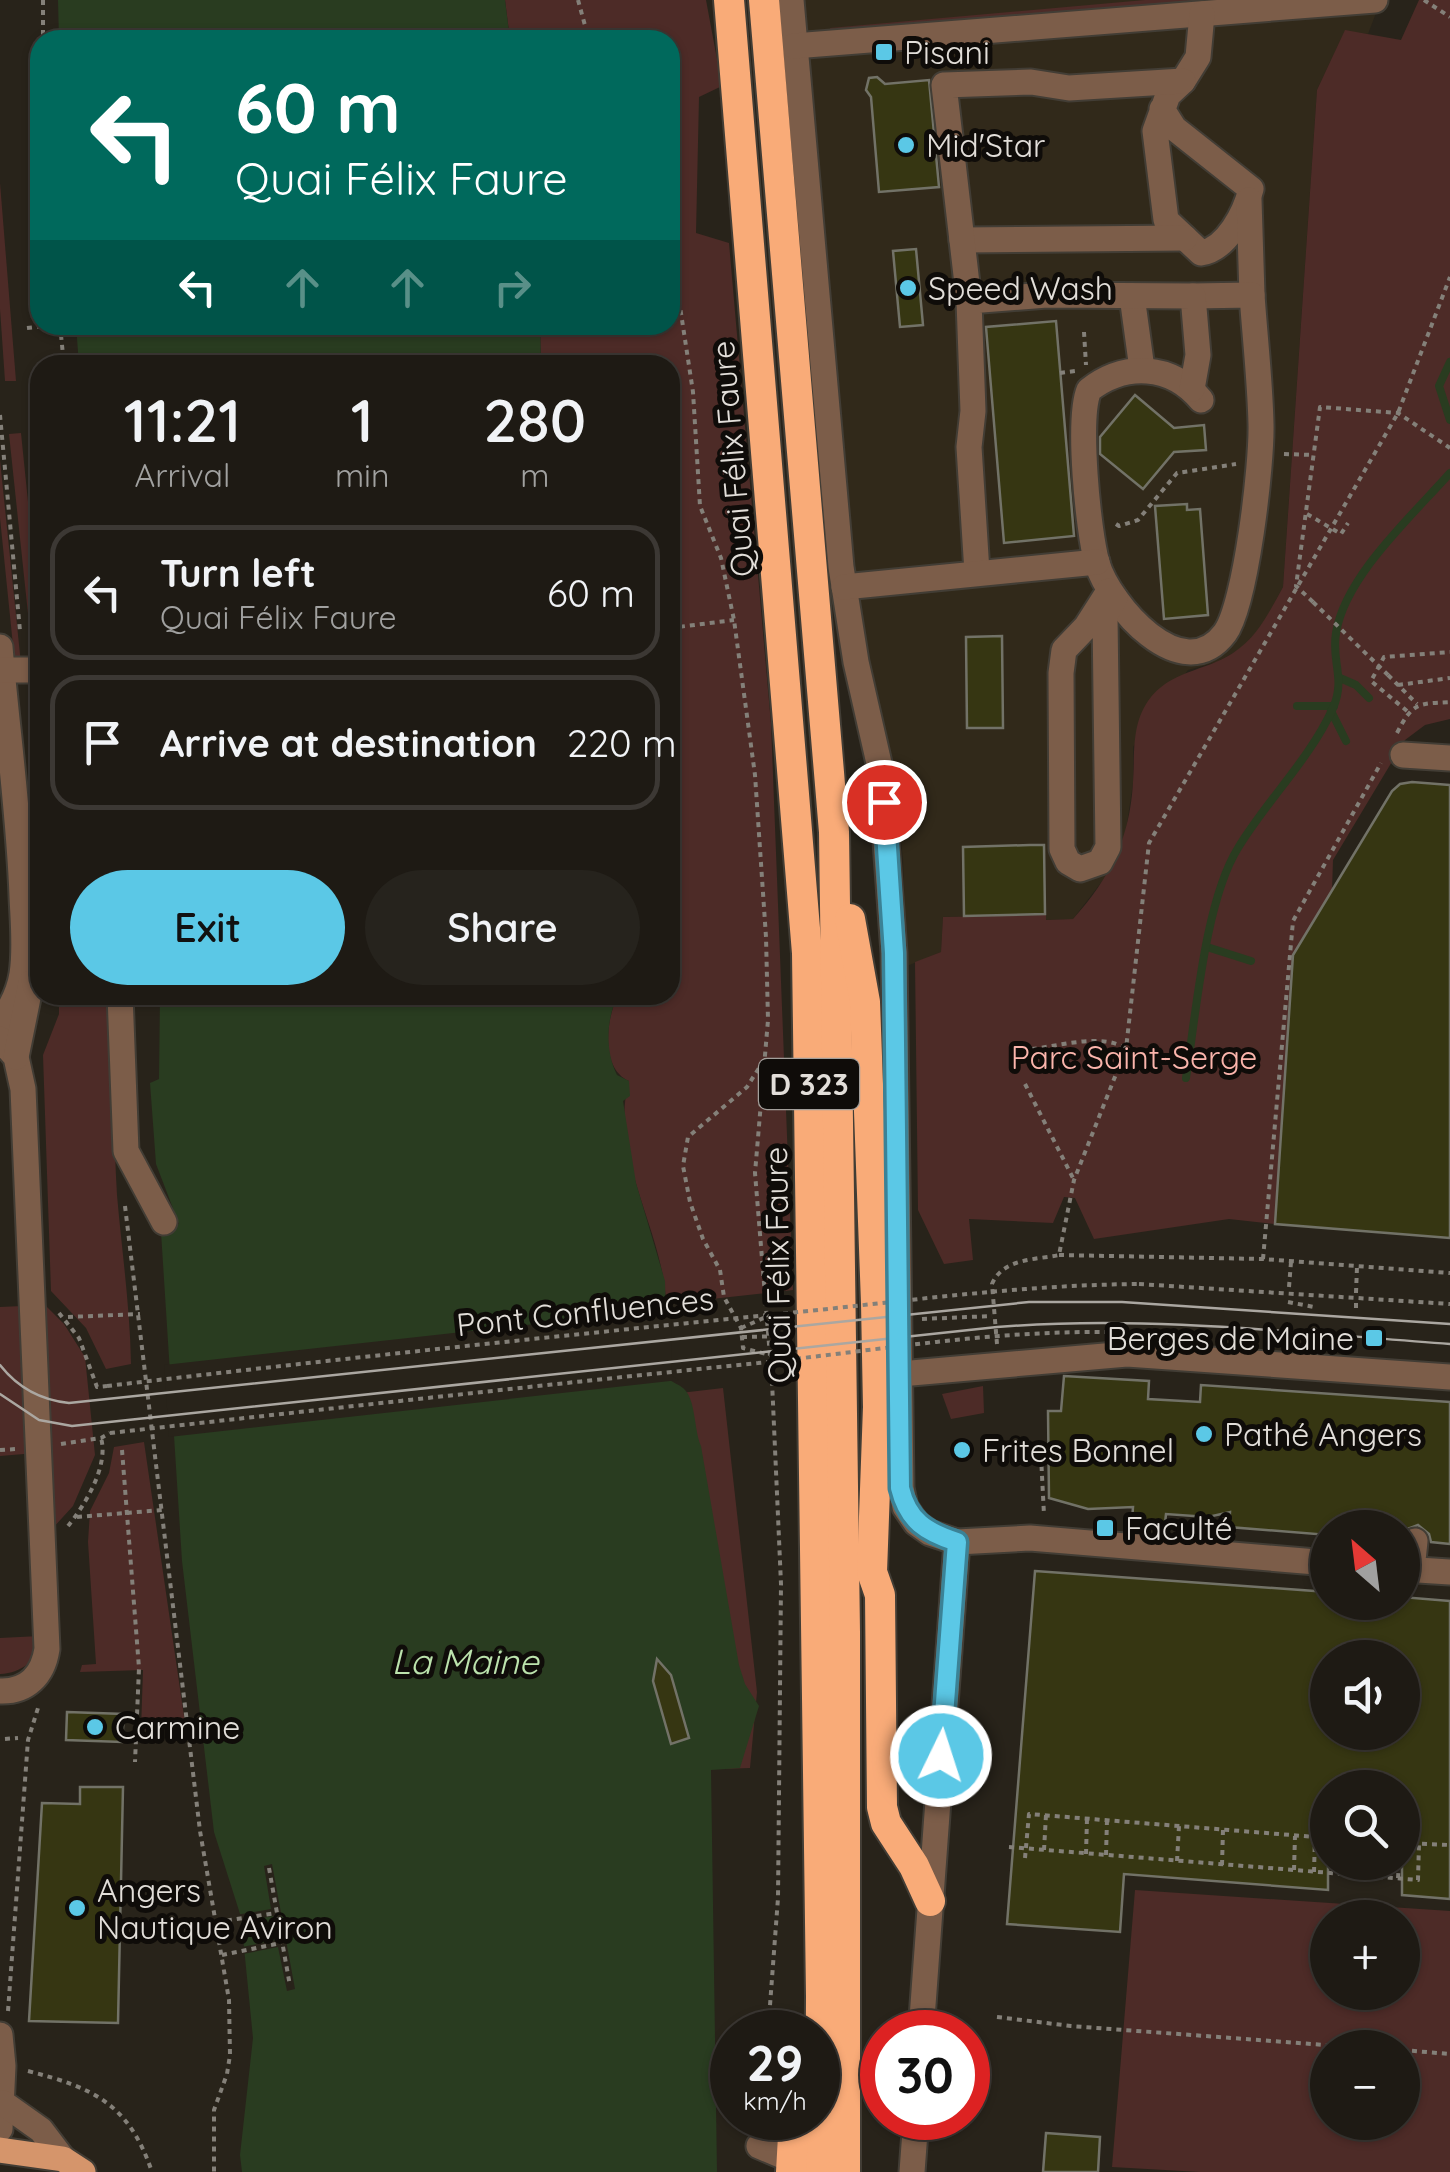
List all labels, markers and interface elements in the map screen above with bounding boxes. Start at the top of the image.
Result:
place label: Pisani [904,32,990,72]
marker: Pisani [873,41,895,63]
text: 60 m [235,63,401,151]
icon: left [70,70,200,200]
place label: Mid'Star [926,125,1045,165]
marker: Mid'Star [895,134,917,156]
text: Quai Félix Faure [235,150,568,206]
icon: left [170,260,225,315]
icon: ahead [275,260,330,315]
icon: ahead [380,260,435,315]
icon: right [485,260,540,315]
place label: Speed Wash [928,268,1113,308]
marker: Speed Wash [897,277,919,299]
street label: Quai Félix Faure [702,339,762,579]
text: 11:21 [124,382,241,457]
text: 1 [351,382,374,457]
text: 280 [483,382,586,457]
text: Arrival [135,455,230,495]
text: min [335,455,389,495]
text: m [520,455,549,495]
text: Turn left [160,549,316,597]
icon: left [75,565,130,620]
text: 60 m [547,569,635,617]
text: Quai Félix Faure [160,597,397,637]
icon: arrive [75,715,130,770]
text: Arrive at destination [160,719,537,767]
text: 220 m [567,719,677,767]
pin [842,760,927,845]
icon: arrive [857,775,912,830]
button: Exit [70,870,345,985]
button: Share [365,870,640,985]
park label: Parc Saint-Serge [1011,1037,1257,1077]
road number: D 323 [759,1059,859,1109]
street label: Quai Félix Faure [755,1146,799,1384]
street label: Pont Confluences [455,1278,715,1344]
place label: Berges de Maine [1107,1318,1354,1358]
marker: Berges de Maine [1363,1327,1385,1349]
place label: Pathé Angers [1224,1414,1422,1454]
marker: Pathé Angers [1193,1423,1215,1445]
place label: Frites Bonnel [982,1430,1174,1470]
marker: Frites Bonnel [951,1439,973,1461]
place label: Faculté [1125,1508,1233,1548]
north arrow [1310,1510,1420,1620]
map controls [1310,1510,1420,2140]
marker: Faculté [1094,1517,1116,1539]
water label: La Maine [391,1639,540,1683]
button: sound [1310,1640,1420,1750]
position arrow [889,1704,993,1808]
place label: Carmine [115,1707,240,1747]
marker: Carmine [84,1716,106,1738]
button: search [1310,1770,1420,1880]
place label: Angers Nautique Aviron [97,1870,333,1947]
marker: Angers Nautique Aviron [66,1897,88,1919]
button: + [1310,1900,1420,2010]
speed limit sign: 30 [860,2010,990,2140]
button: − [1310,2030,1420,2140]
text: 29 [747,2031,803,2094]
text: km/h [743,2085,807,2116]

